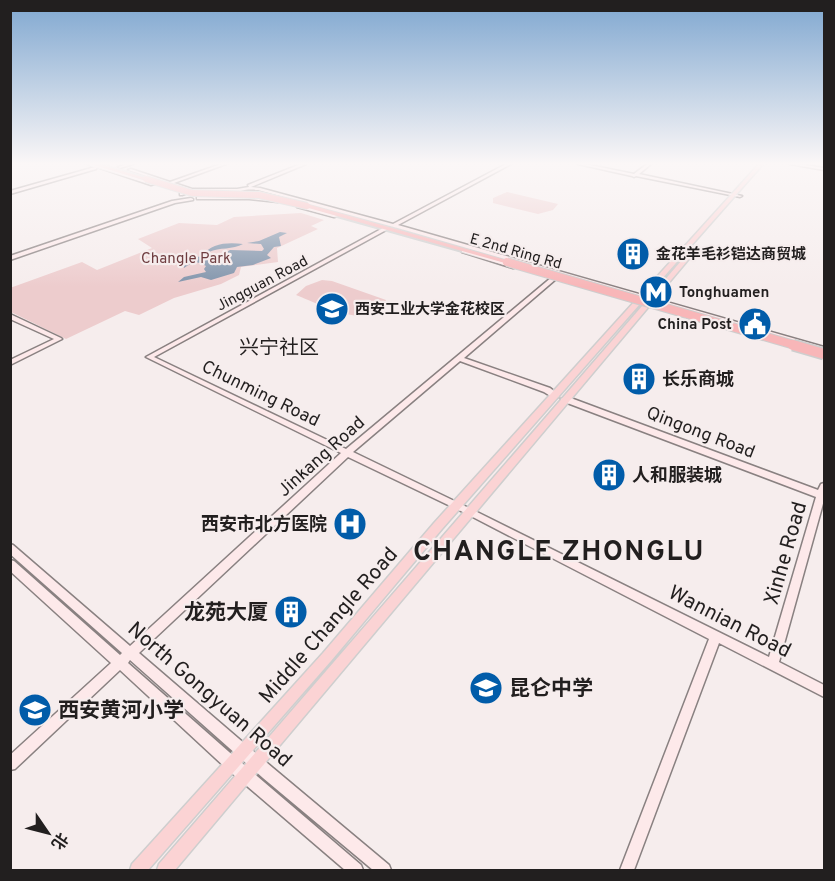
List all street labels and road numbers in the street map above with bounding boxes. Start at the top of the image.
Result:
street label: E 2nd Ring Rd [467,230,564,275]
street label: Jingguan Road [214,252,312,316]
street label: Chunming Road [197,356,323,433]
street label: Qingong Road [643,402,758,465]
street label: Jinkang Road [274,412,370,502]
street label: Xinhe Road [759,499,814,608]
street label: Middle Changle Road [254,542,405,710]
street label: Wannian Road [663,580,795,665]
street label: North Gongyuan Road [121,616,297,774]

